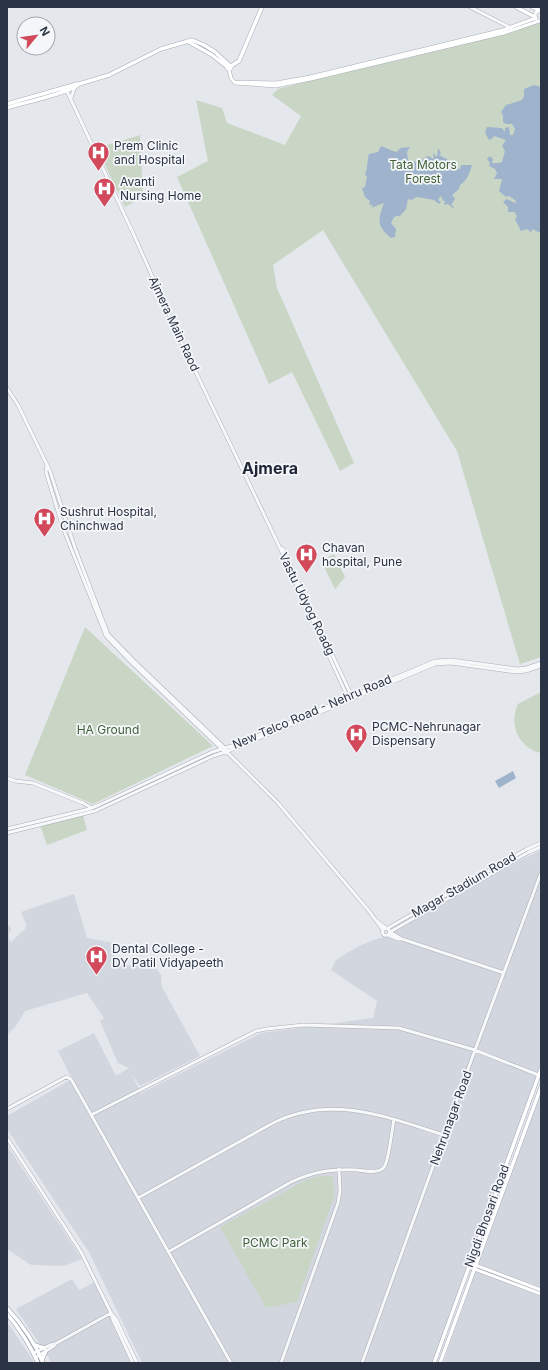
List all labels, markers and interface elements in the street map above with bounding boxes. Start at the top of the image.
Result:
north arrow [16,16,56,56]
text: N [37,24,53,38]
place label: Prem Clinic and Hospital [114,138,185,167]
hospital icon: Prem Clinic and Hospital [85,140,111,173]
park label: Tata Motors Forest [389,157,457,186]
place label: Avanti Nursing Home [120,174,201,203]
hospital icon: Avanti Nursing Home [91,176,117,209]
street label: Ajmera Main Raod [146,274,203,374]
district label: Ajmera [242,458,298,478]
place label: Sushrut Hospital, Chinchwad [60,504,157,533]
hospital icon: Sushrut Hospital, Chinchwad [32,506,58,539]
place label: Chavan hospital, Pune [322,540,402,569]
hospital icon: Chavan hospital, Pune [293,542,319,575]
street label: Vastu Udyog Roadg [276,550,339,657]
street label: New Telco Road - Nehru Road [230,671,394,752]
place label: PCMC-Nehrunagar Dispensary [372,719,481,748]
hospital icon: PCMC-Nehrunagar Dispensary [343,721,369,754]
park label: HA Ground [77,722,139,737]
street label: Magar Stadium Road [409,849,519,921]
place label: Dental College - DY Patil Vidyapeeth [112,941,224,970]
hospital icon: Dental College - DY Patil Vidyapeeth [83,943,109,976]
street label: Nehrunagar Road [426,1069,475,1167]
street label: Nigdi Bhosari Road [461,1162,512,1269]
park label: PCMC Park [242,1235,308,1250]

